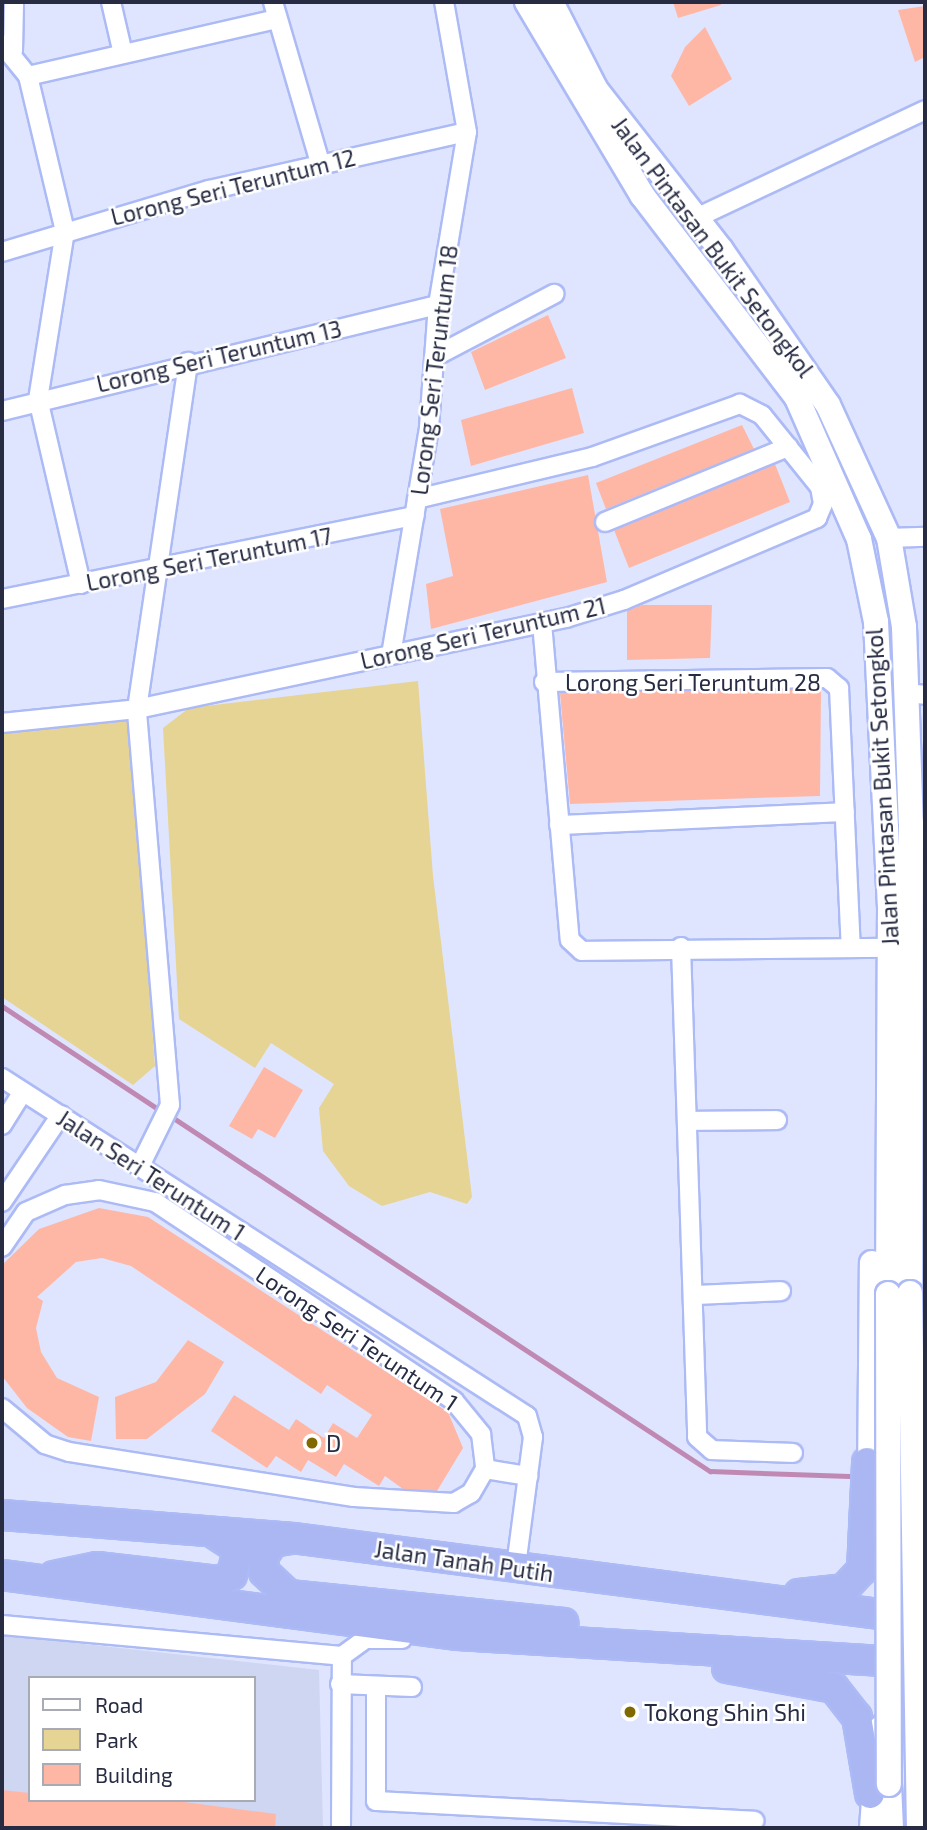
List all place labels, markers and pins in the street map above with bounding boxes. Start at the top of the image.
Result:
place label: D [326,1429,341,1457]
marker: D [304,1435,320,1451]
place label: Tokong Shin Shi [644,1698,806,1726]
marker: Tokong Shin Shi [622,1704,638,1720]

